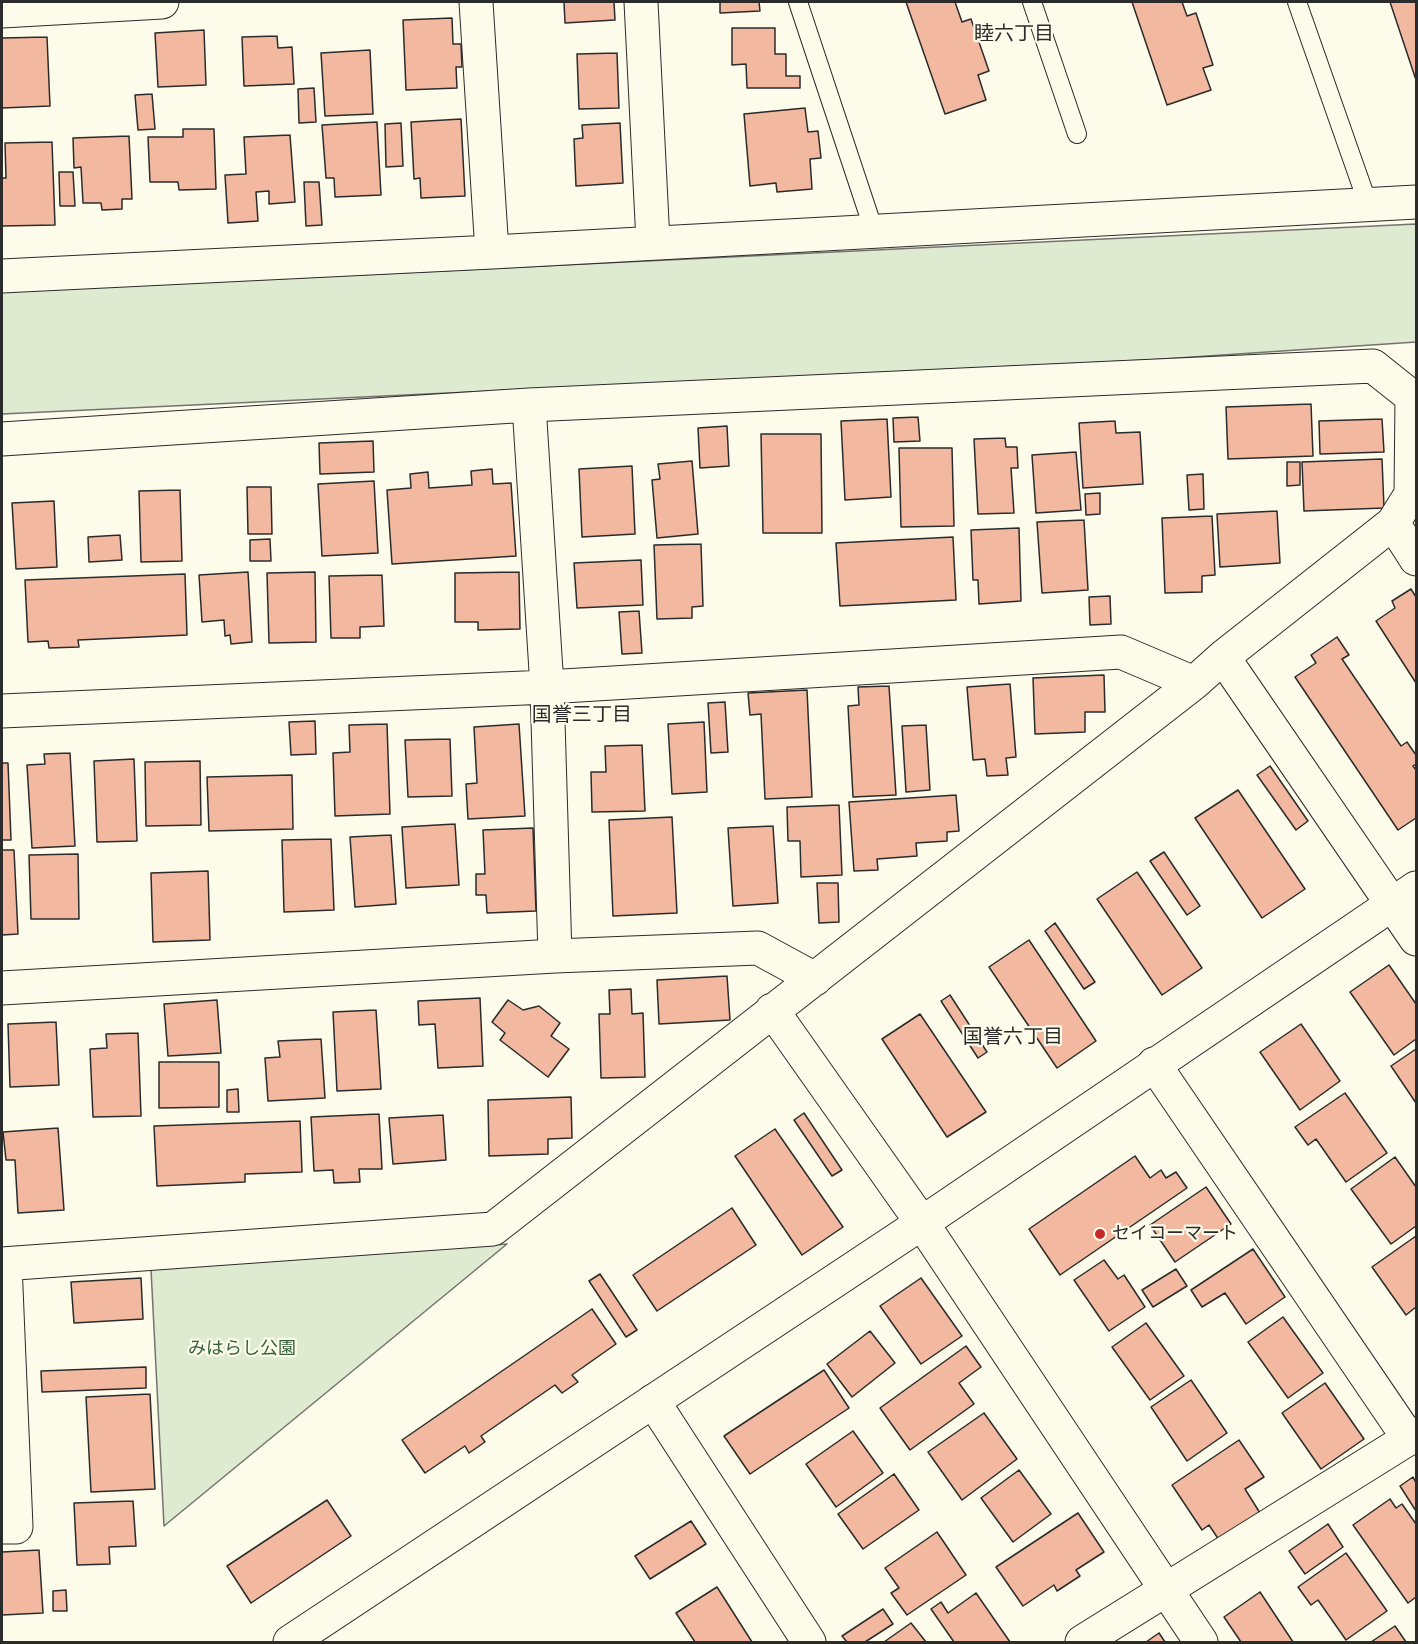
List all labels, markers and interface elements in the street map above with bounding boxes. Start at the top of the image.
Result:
district label: 睦六丁目 [974,23,1054,47]
district label: 国誉三丁目 [532,704,632,728]
district label: 国誉六丁目 [963,1026,1063,1050]
place label: セイコーマート [1112,1223,1238,1245]
marker: セイコーマート [1093,1227,1107,1241]
park label: みはらし公園 [188,1338,296,1360]

